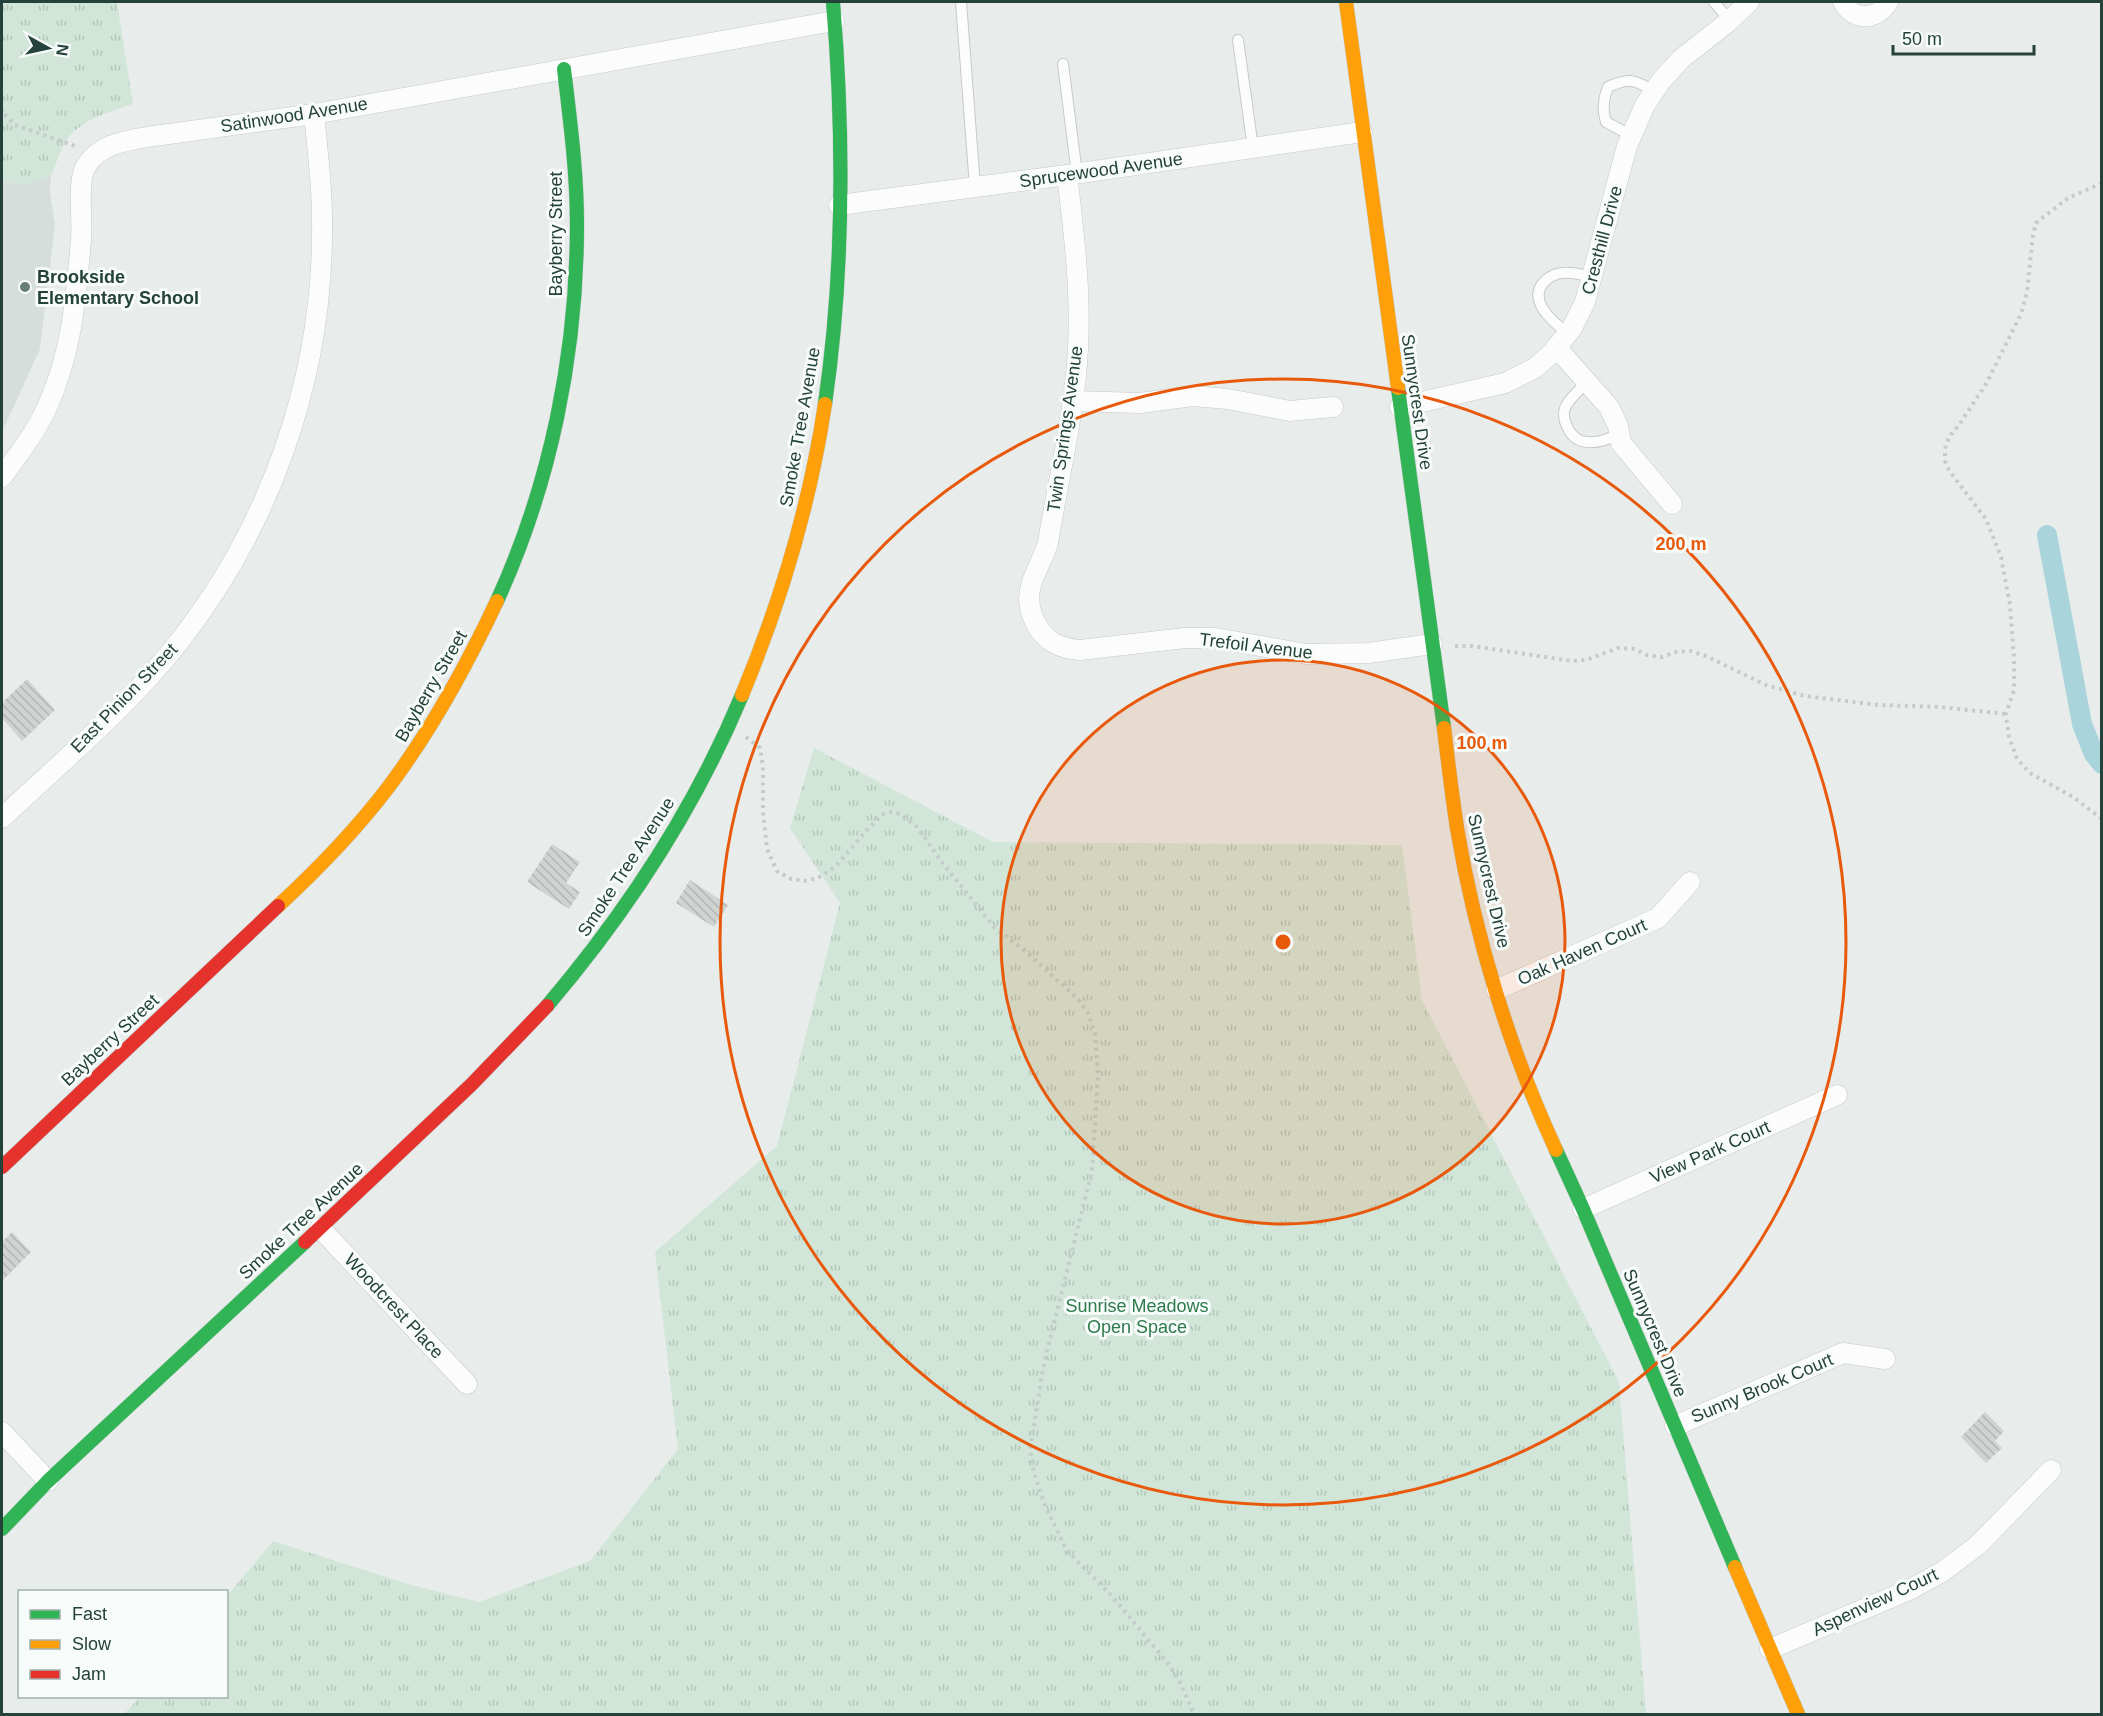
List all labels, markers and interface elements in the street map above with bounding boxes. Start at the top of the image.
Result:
north arrow [18,18,78,78]
scale bar [1893,18,2034,56]
text: 50 m [1902,29,1942,49]
text: N [53,43,72,57]
street label: Satinwood Avenue [219,93,369,137]
street label: Sprucewood Avenue [1018,149,1184,191]
street label: Bayberry Street [546,171,566,297]
street label: Cresthill Drive [1578,183,1626,297]
place label: Brookside Elementary School [37,267,199,308]
marker: Brookside Elementary School [18,280,32,294]
street label: Sunnycrest Drive [1398,333,1436,471]
street label: Twin Springs Avenue [1043,345,1087,513]
street label: Smoke Tree Avenue [776,346,824,508]
text: 200 m [1655,534,1707,554]
street label: Bayberry Street [391,627,471,745]
street label: Trefoil Avenue [1198,629,1314,663]
street label: East Pinion Street [67,639,181,757]
text: 100 m [1456,733,1508,753]
street label: Smoke Tree Avenue [574,794,678,940]
street label: Sunnycrest Drive [1464,812,1514,950]
street label: Oak Haven Court [1514,915,1650,989]
centre of rings [1273,932,1293,952]
street label: Bayberry Street [57,990,163,1090]
street label: View Park Court [1647,1116,1773,1188]
street label: Smoke Tree Avenue [235,1159,367,1283]
street label: Woodcrest Place [340,1250,448,1362]
street label: Sunnycrest Drive [1619,1266,1691,1400]
park label: Sunrise Meadows Open Space [1065,1296,1209,1337]
street label: Sunny Brook Court [1688,1349,1836,1427]
street label: Aspenview Court [1809,1564,1941,1640]
legend [18,1590,228,1698]
text: Fast [72,1604,107,1624]
text: Slow [72,1634,112,1654]
text: Jam [72,1664,106,1684]

